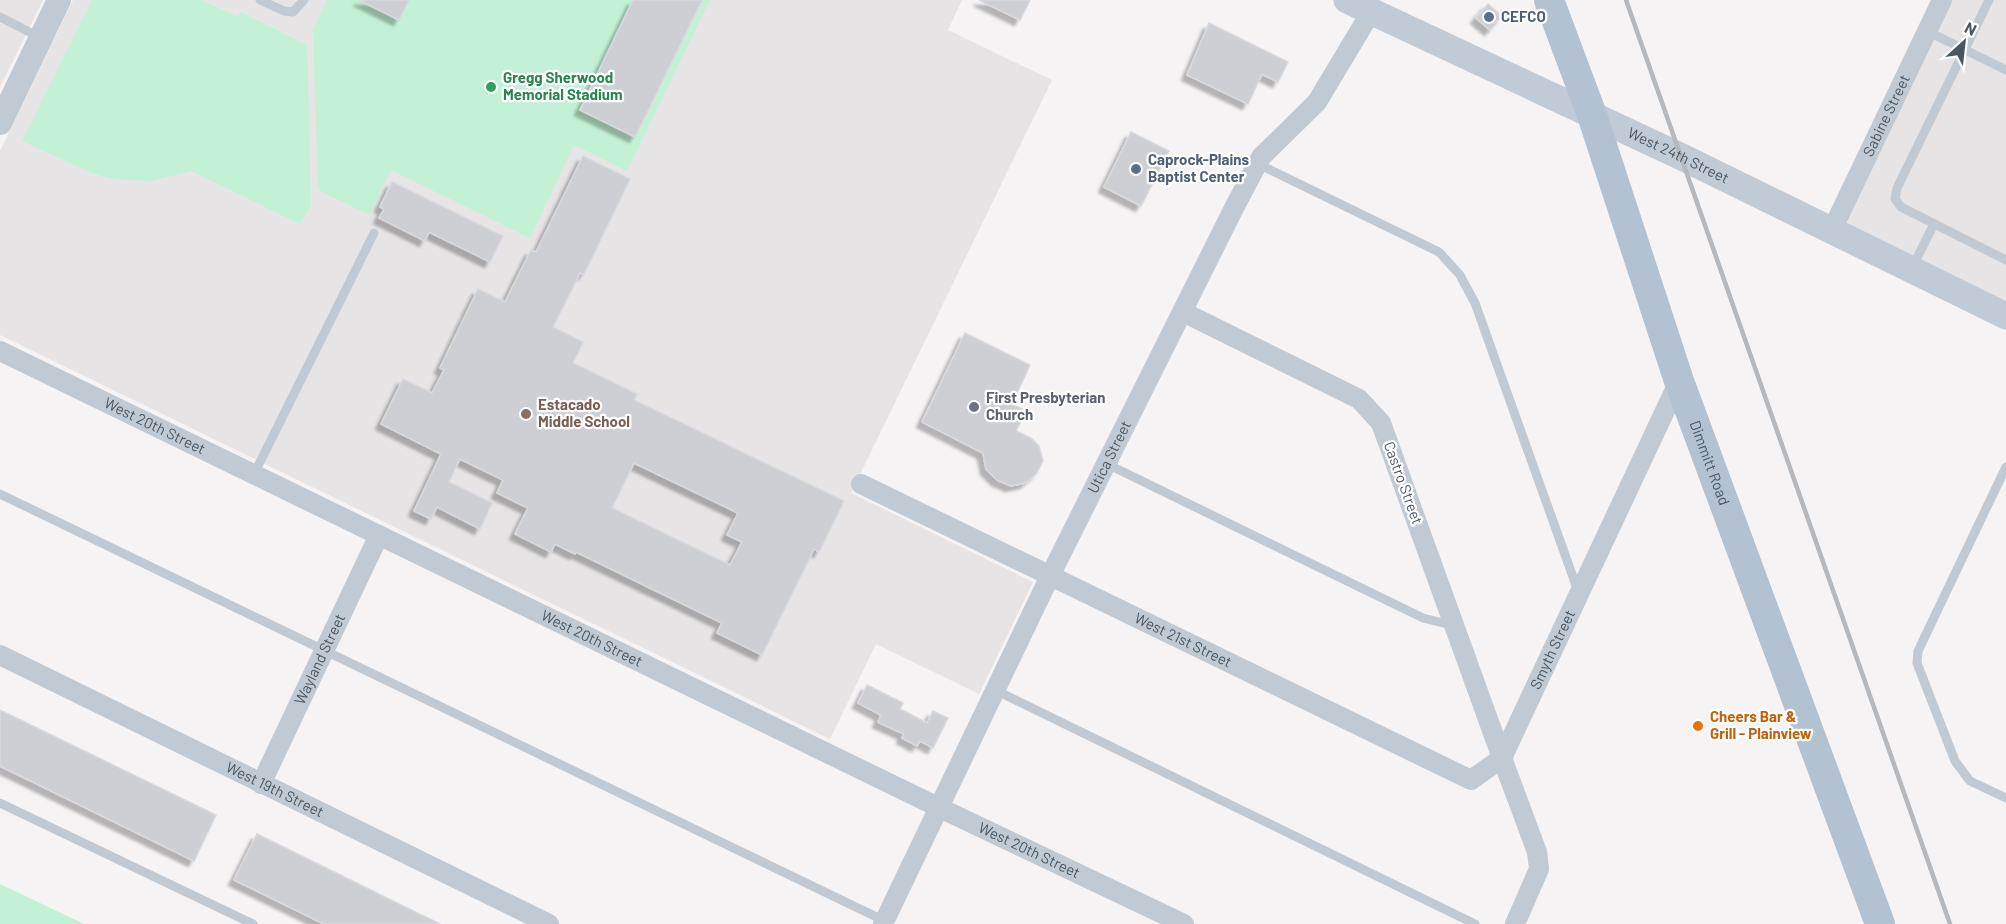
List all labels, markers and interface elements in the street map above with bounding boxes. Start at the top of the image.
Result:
place label: CEFCO [1501,7,1546,25]
marker: CEFCO [1482,10,1496,24]
north arrow [1934,12,1994,72]
text: N [1962,17,1980,39]
place label: Gregg Sherwood Memorial Stadium [503,68,622,103]
street label: Sabine Street [1859,71,1913,159]
marker: Gregg Sherwood Memorial Stadium [484,80,498,94]
street label: West 24th Street [1625,123,1732,187]
place label: Caprock-Plains Baptist Center [1148,150,1249,185]
marker: Caprock-Plains Baptist Center [1129,162,1143,176]
place label: First Presbyterian Church [986,388,1105,423]
street label: West 20th Street [102,393,209,457]
place label: Estacado Middle School [538,395,630,430]
marker: First Presbyterian Church [967,400,981,414]
marker: Estacado Middle School [519,407,533,421]
street label: Utica Street [1083,417,1134,496]
street label: Dimmitt Road [1686,418,1734,507]
street label: Castro Street [1381,439,1427,527]
street label: West 20th Street [539,606,646,670]
street label: Smyth Street [1526,607,1578,692]
street label: West 21st Street [1132,608,1235,671]
street label: Wayland Street [290,611,348,707]
place label: Cheers Bar & Grill - Plainview [1710,707,1812,742]
marker: Cheers Bar & Grill - Plainview [1691,719,1705,733]
street label: West 19th Street [223,757,327,820]
street label: West 20th Street [976,818,1083,881]

